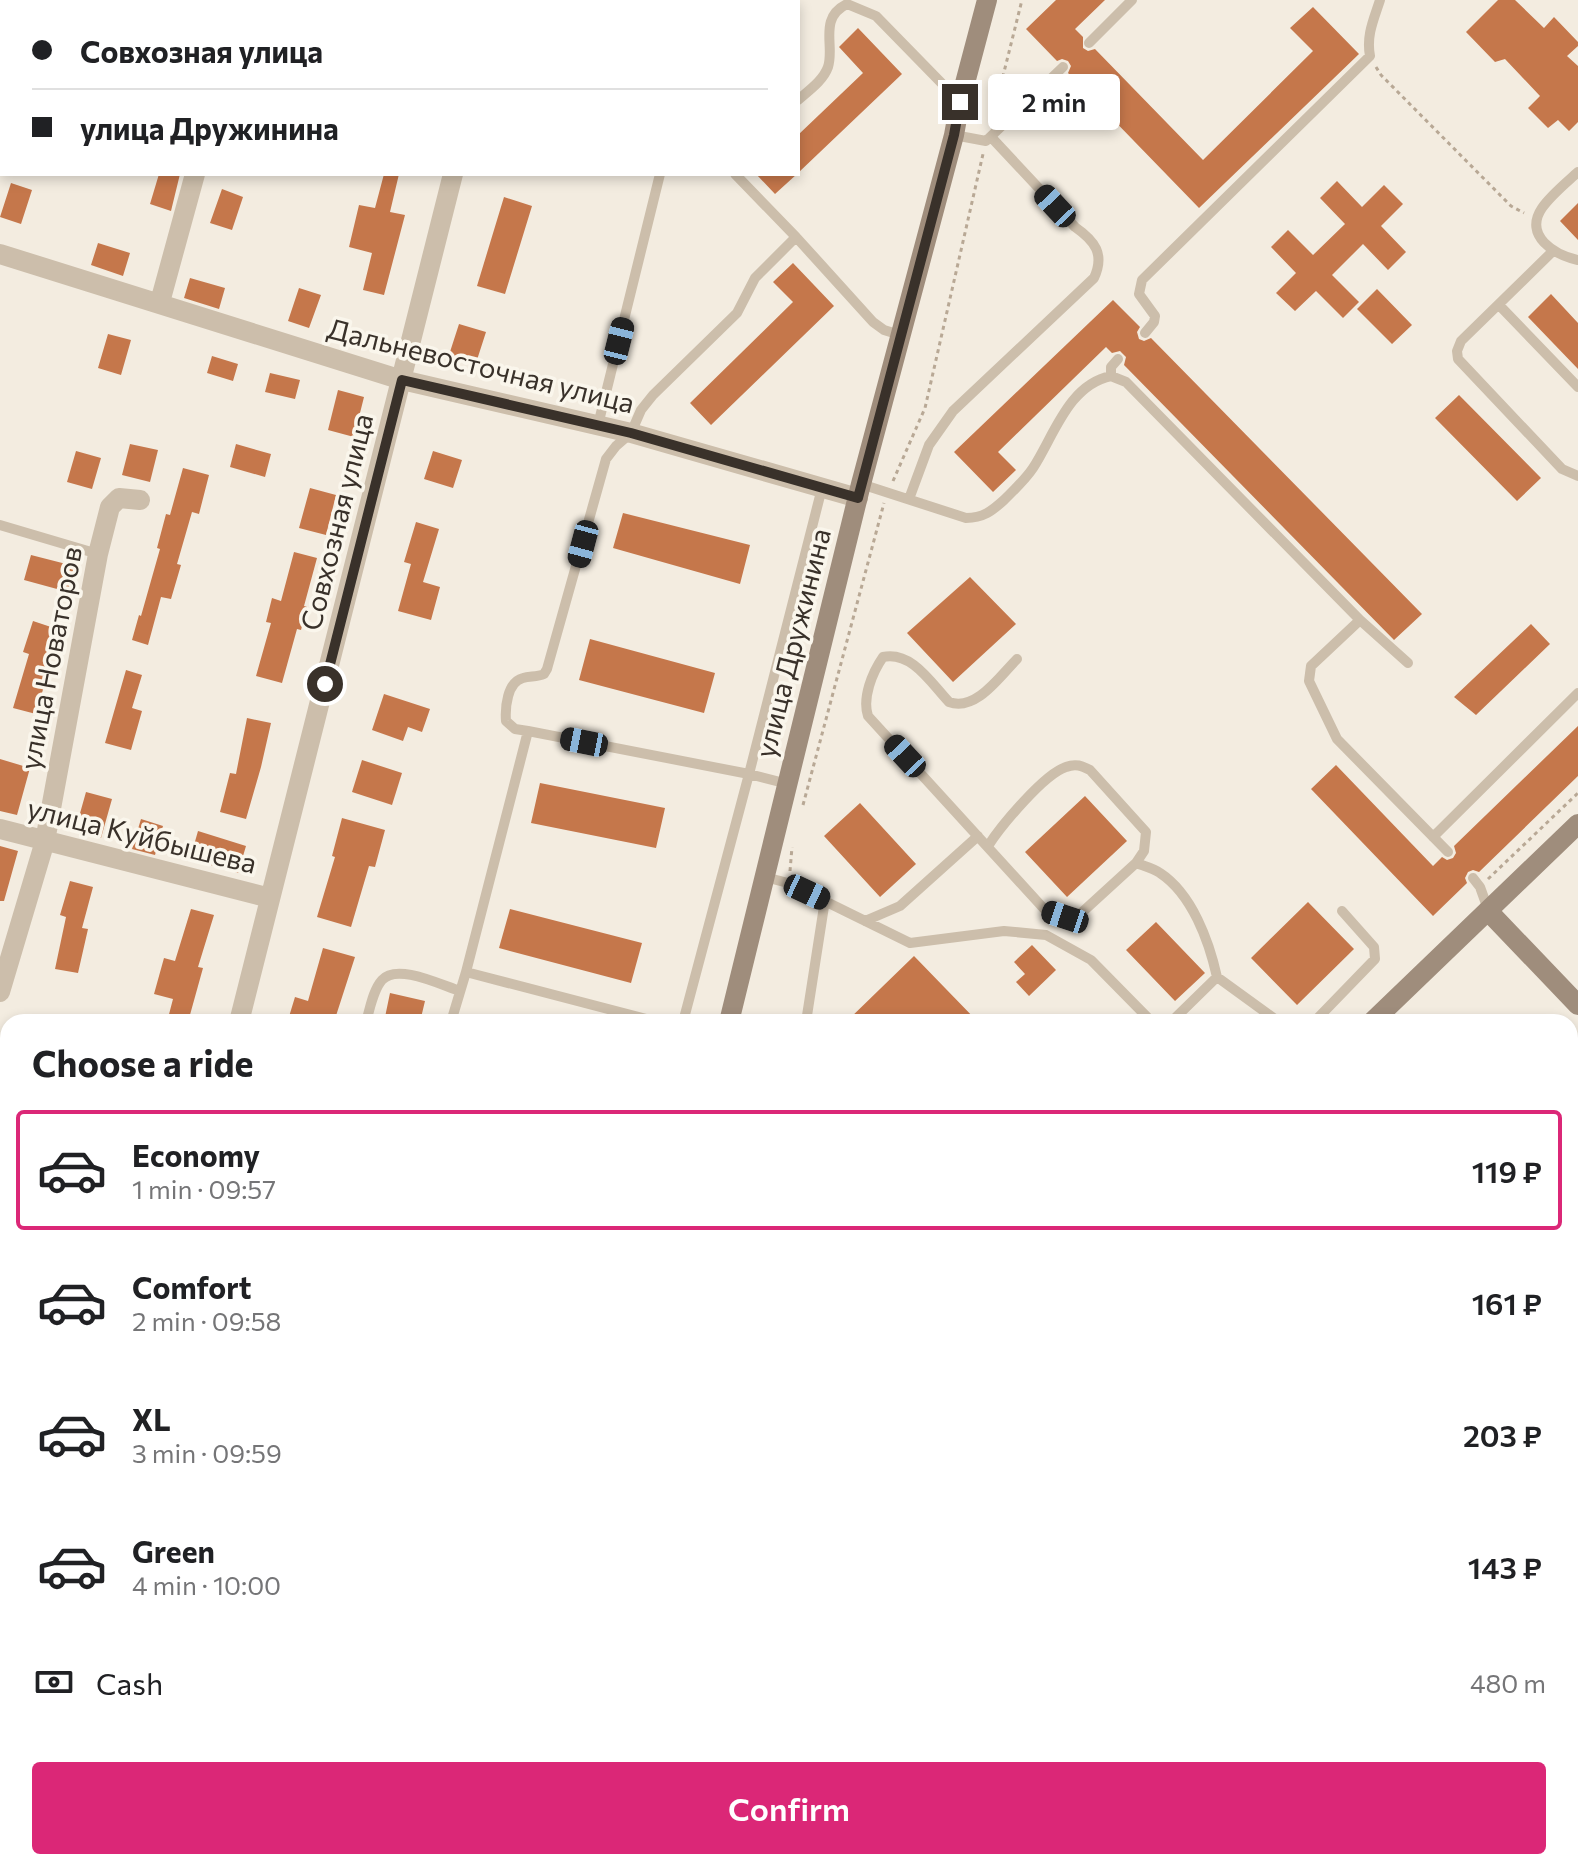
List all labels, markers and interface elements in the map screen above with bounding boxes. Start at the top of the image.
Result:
text: Совхозная улица [80,32,323,69]
callout: 2 min [988,74,1120,130]
route end [942,84,978,120]
text: 2 min [1022,86,1086,117]
text: улица Дружинина [80,109,339,146]
car [1030,180,1080,232]
street label: Дальневосточная улица [324,310,638,420]
car [602,315,636,367]
street label: Совхозная улица [293,410,379,634]
car [565,518,601,570]
street label: улица Дружинина [747,525,837,761]
street label: улица Новаторов [12,543,88,772]
route start [307,666,343,702]
car [558,726,610,758]
car [880,730,930,782]
street label: улица Куйбышева [24,790,260,880]
car [780,871,834,913]
car [1038,898,1092,936]
text: Choose a ride [32,1040,253,1084]
icon: car [36,1134,108,1206]
text: Economy [132,1136,260,1173]
text: 119 ₽ [1472,1152,1542,1189]
text: 1 min · 09:57 [132,1173,276,1204]
icon: car [36,1266,108,1338]
text: Comfort [132,1268,251,1305]
text: 161 ₽ [1472,1284,1542,1321]
text: 2 min · 09:58 [132,1305,281,1336]
icon: car [36,1398,108,1470]
text: XL [132,1400,171,1437]
text: 203 ₽ [1463,1416,1542,1453]
text: 3 min · 09:59 [132,1437,282,1468]
icon: car [36,1530,108,1602]
text: Green [132,1532,215,1569]
text: 143 ₽ [1468,1548,1542,1585]
text: 4 min · 10:00 [132,1569,281,1600]
icon: cash [32,1660,76,1704]
text: Cash [96,1664,163,1701]
text: 480 m [1470,1667,1546,1698]
button: Confirm [32,1762,1546,1854]

